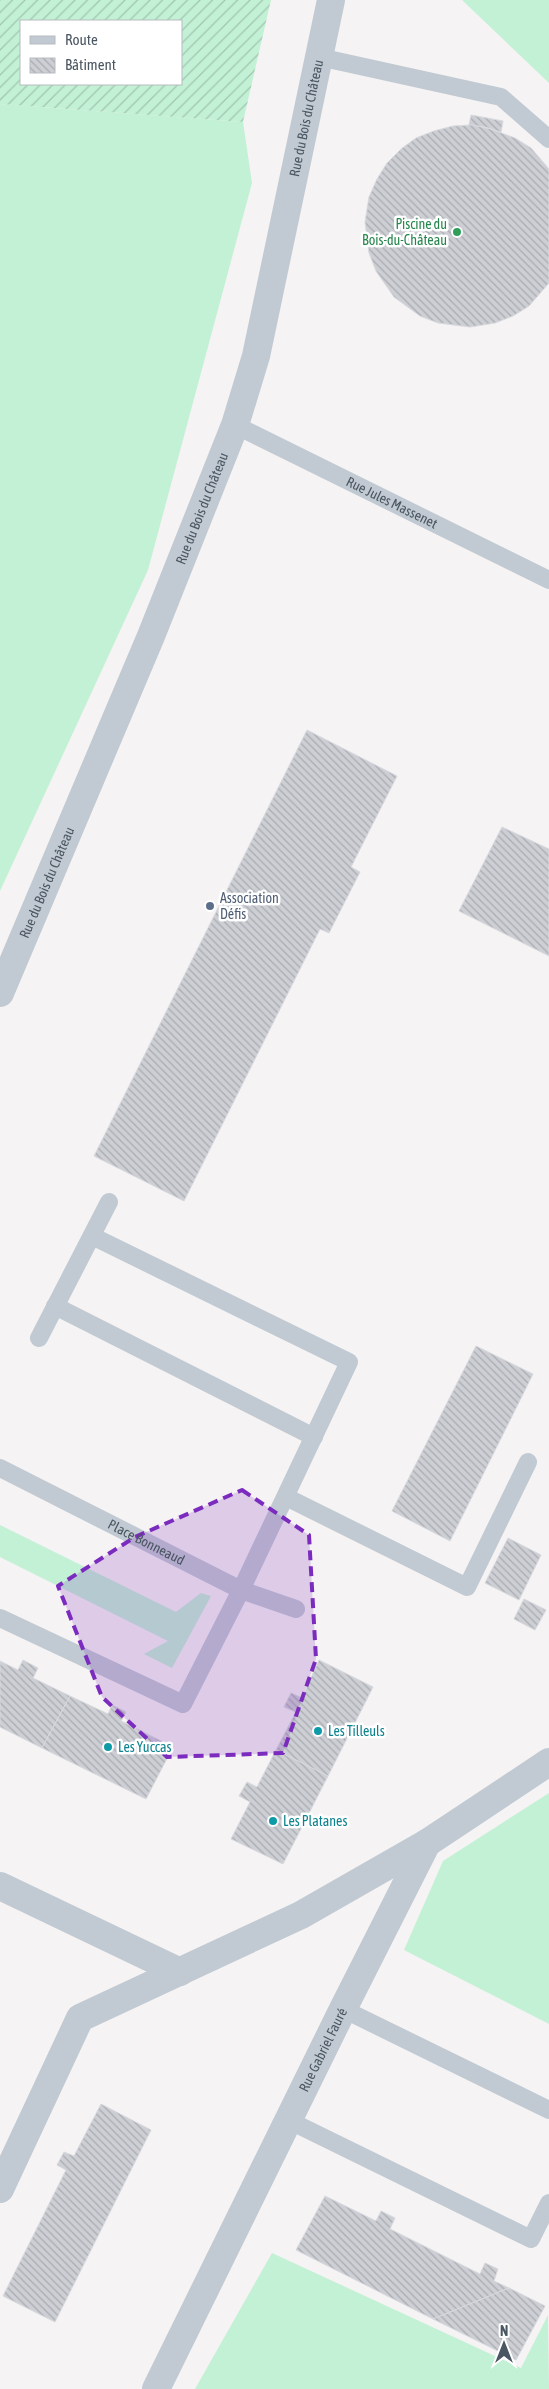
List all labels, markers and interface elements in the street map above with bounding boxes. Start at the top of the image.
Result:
legend [20,20,182,85]
text: Route [65,31,98,48]
text: Bâtiment [65,56,116,73]
street label: Rue du Bois du Château [286,58,326,178]
place label: Piscine du Bois-du-Château [362,216,447,248]
marker: Piscine du Bois-du-Château [451,226,463,238]
street label: Rue du Bois du Château [172,450,231,567]
street label: Rue Jules Massenet [344,473,440,532]
street label: Rue du Bois du Château [16,824,77,940]
place label: Association Défis [220,890,279,922]
marker: Association Défis [204,900,216,912]
street label: Place Bonneaud [105,1516,187,1568]
place label: Les Tilleuls [328,1723,385,1739]
marker: Les Tilleuls [312,1725,324,1737]
place label: Les Yuccas [118,1739,171,1755]
marker: Les Yuccas [102,1741,114,1753]
place label: Les Platanes [283,1813,347,1829]
marker: Les Platanes [267,1815,279,1827]
street label: Rue Gabriel Fauré [296,2005,350,2094]
north arrow [479,2319,529,2369]
text: N [500,2323,508,2339]

